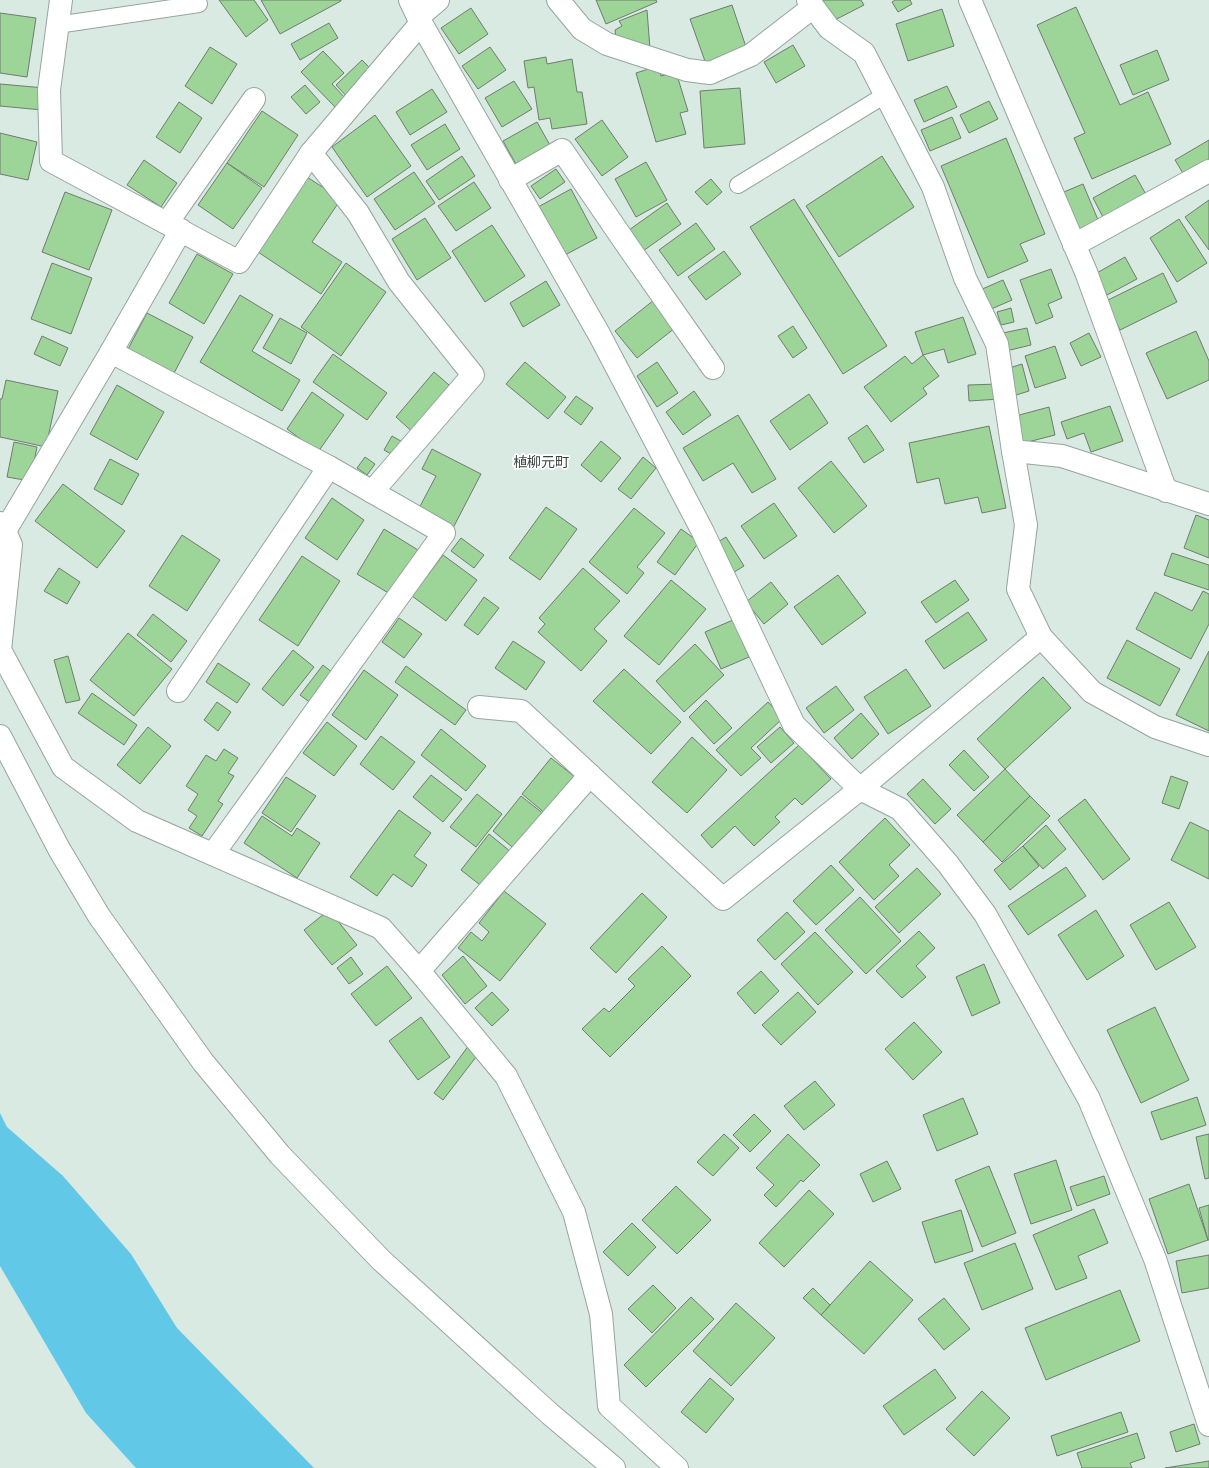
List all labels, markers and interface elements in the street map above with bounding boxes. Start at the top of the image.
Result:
district label: 植柳元町 [513,452,569,471]

